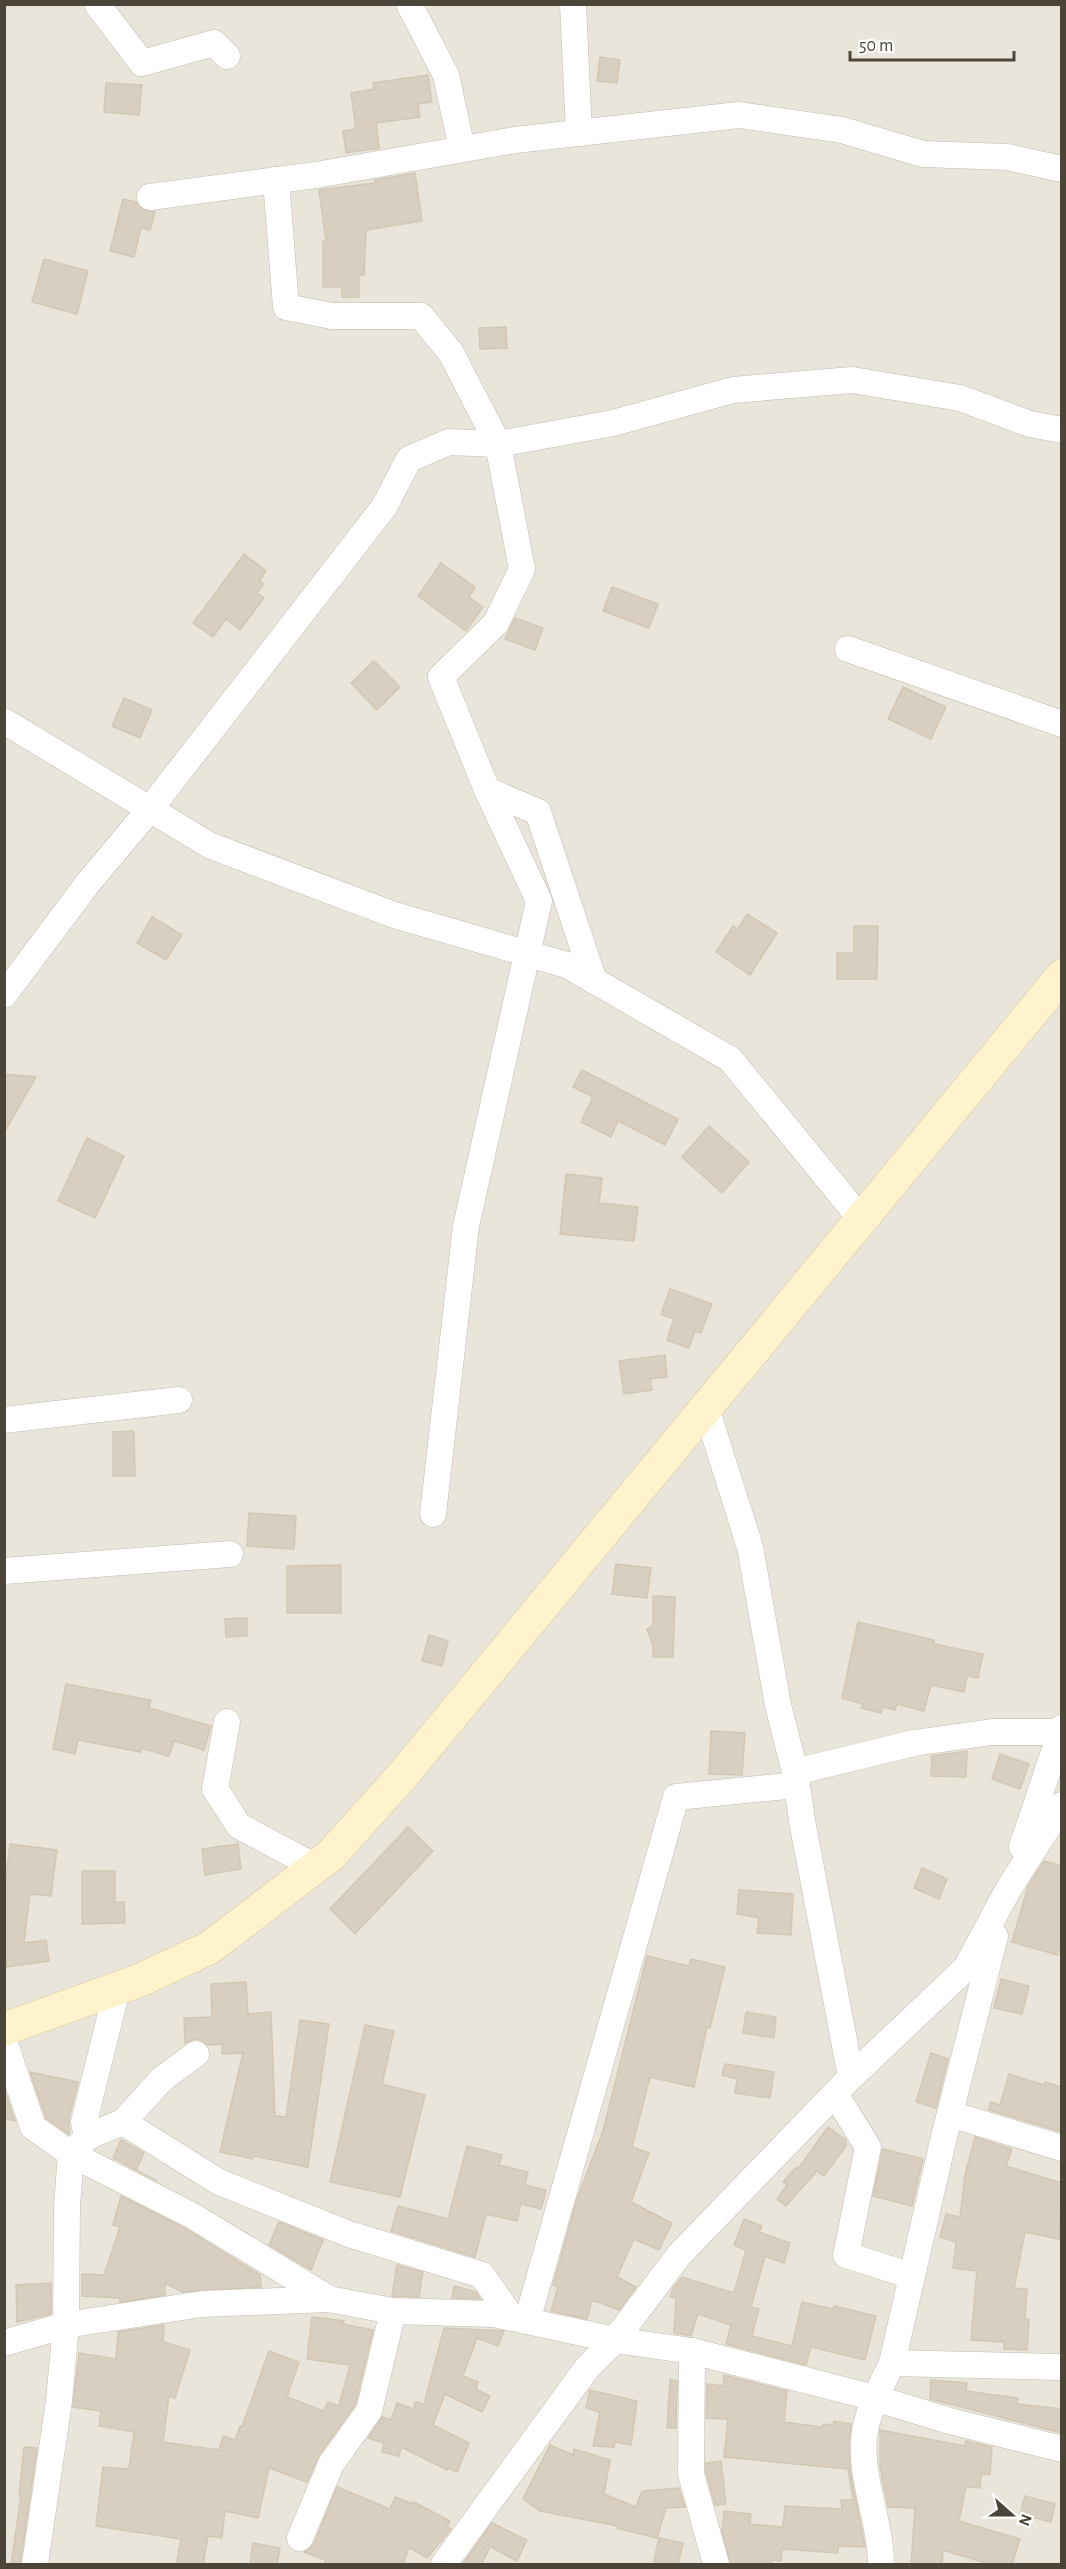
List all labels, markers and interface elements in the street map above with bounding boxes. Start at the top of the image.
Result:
scale bar [850,24,1014,62]
text: 50 m [859,37,893,55]
north arrow [982,2485,1042,2545]
text: N [1016,2512,1035,2528]

